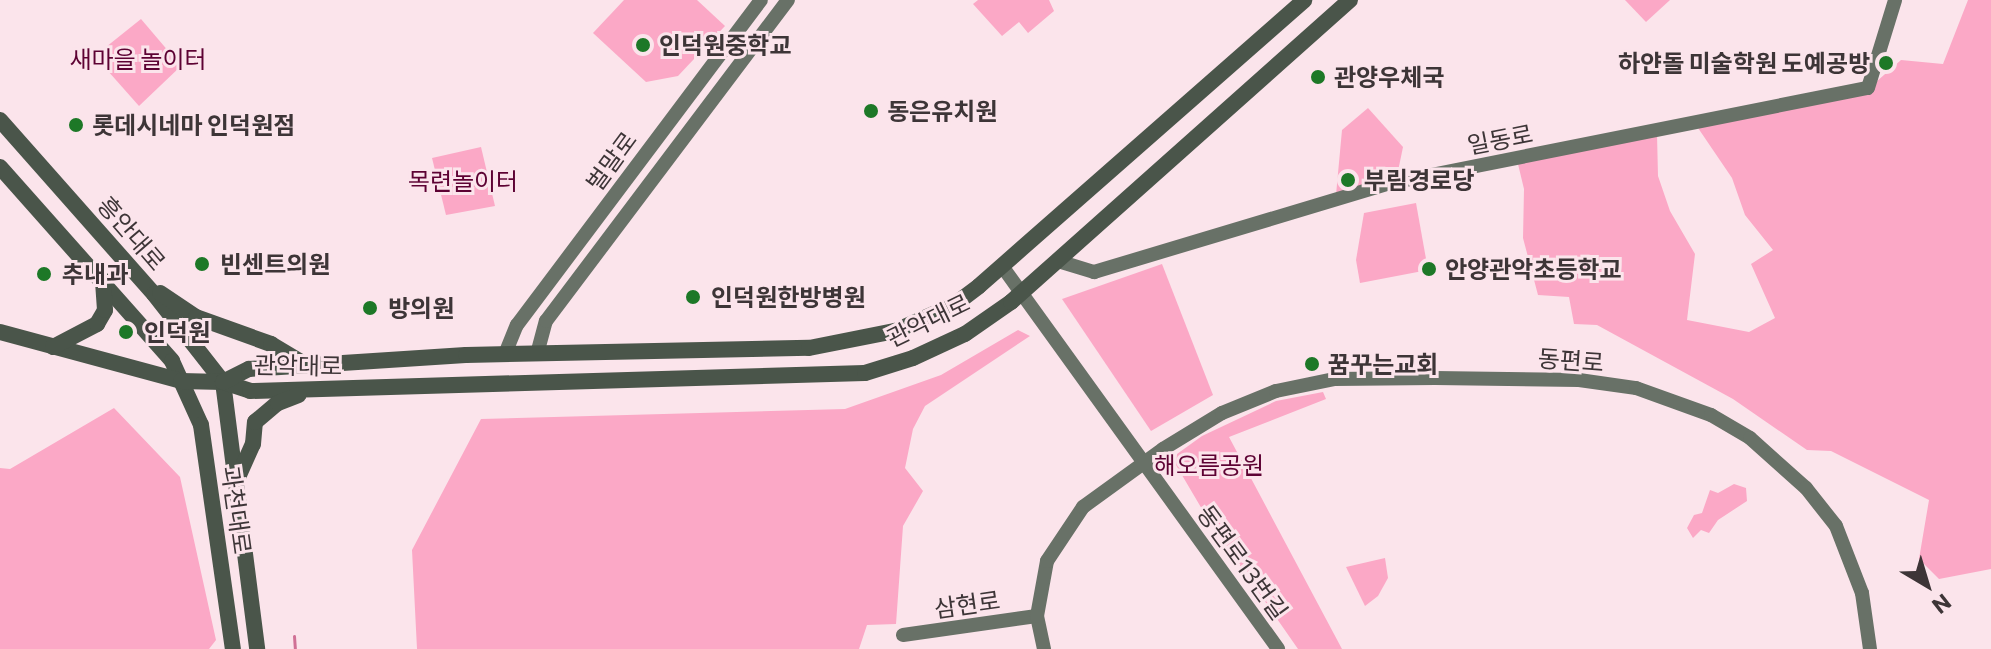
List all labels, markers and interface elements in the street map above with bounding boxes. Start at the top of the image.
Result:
place label: 인덕원중학교 [659,31,791,59]
marker: 인덕원중학교 [634,36,652,54]
park label: 새마을 놀이터 [69,45,207,73]
place label: 하얀돌 미술학원 도예공방 [1618,49,1870,77]
marker: 하얀돌 미술학원 도예공방 [1877,54,1895,72]
place label: 관양우체국 [1334,63,1444,91]
marker: 관양우체국 [1309,68,1327,86]
place label: 동은유치원 [887,97,997,125]
marker: 동은유치원 [862,102,880,120]
place label: 롯데시네마 인덕원점 [92,111,295,139]
marker: 롯데시네마 인덕원점 [67,116,85,134]
street label: 일동로 [1465,119,1535,159]
street label: 벌말로 [580,126,642,196]
place label: 부림경로당 [1364,166,1474,194]
park label: 목련놀이터 [408,167,518,195]
marker: 부림경로당 [1339,171,1357,189]
street label: 흥안대로 [92,190,172,276]
place label: 빈센트의원 [220,250,330,278]
marker: 빈센트의원 [191,253,213,275]
place label: 안양관악초등학교 [1445,255,1622,283]
place label: 추내과 [62,260,128,288]
marker: 안양관악초등학교 [1420,260,1438,278]
marker: 추내과 [33,263,55,285]
place label: 인덕원한방병원 [711,283,866,311]
marker: 인덕원한방병원 [682,286,704,308]
street label: 관악대로 [882,288,974,352]
place label: 방의원 [388,294,454,322]
marker: 방의원 [359,297,381,319]
place label: 인덕원 [144,318,210,346]
marker: 인덕원 [115,321,137,343]
street label: 동편로 [1537,343,1605,377]
street label: 관악대로 [254,350,342,380]
place label: 꿈꾸는교회 [1328,350,1438,378]
marker: 꿈꾸는교회 [1303,355,1321,373]
park label: 해오름공원 [1154,451,1264,479]
street label: 과천대로 [217,464,257,556]
street label: 동편로13번길 [1192,499,1294,625]
north arrow [1887,545,1967,625]
street label: 삼현로 [932,585,1002,623]
text: N [1927,589,1957,620]

